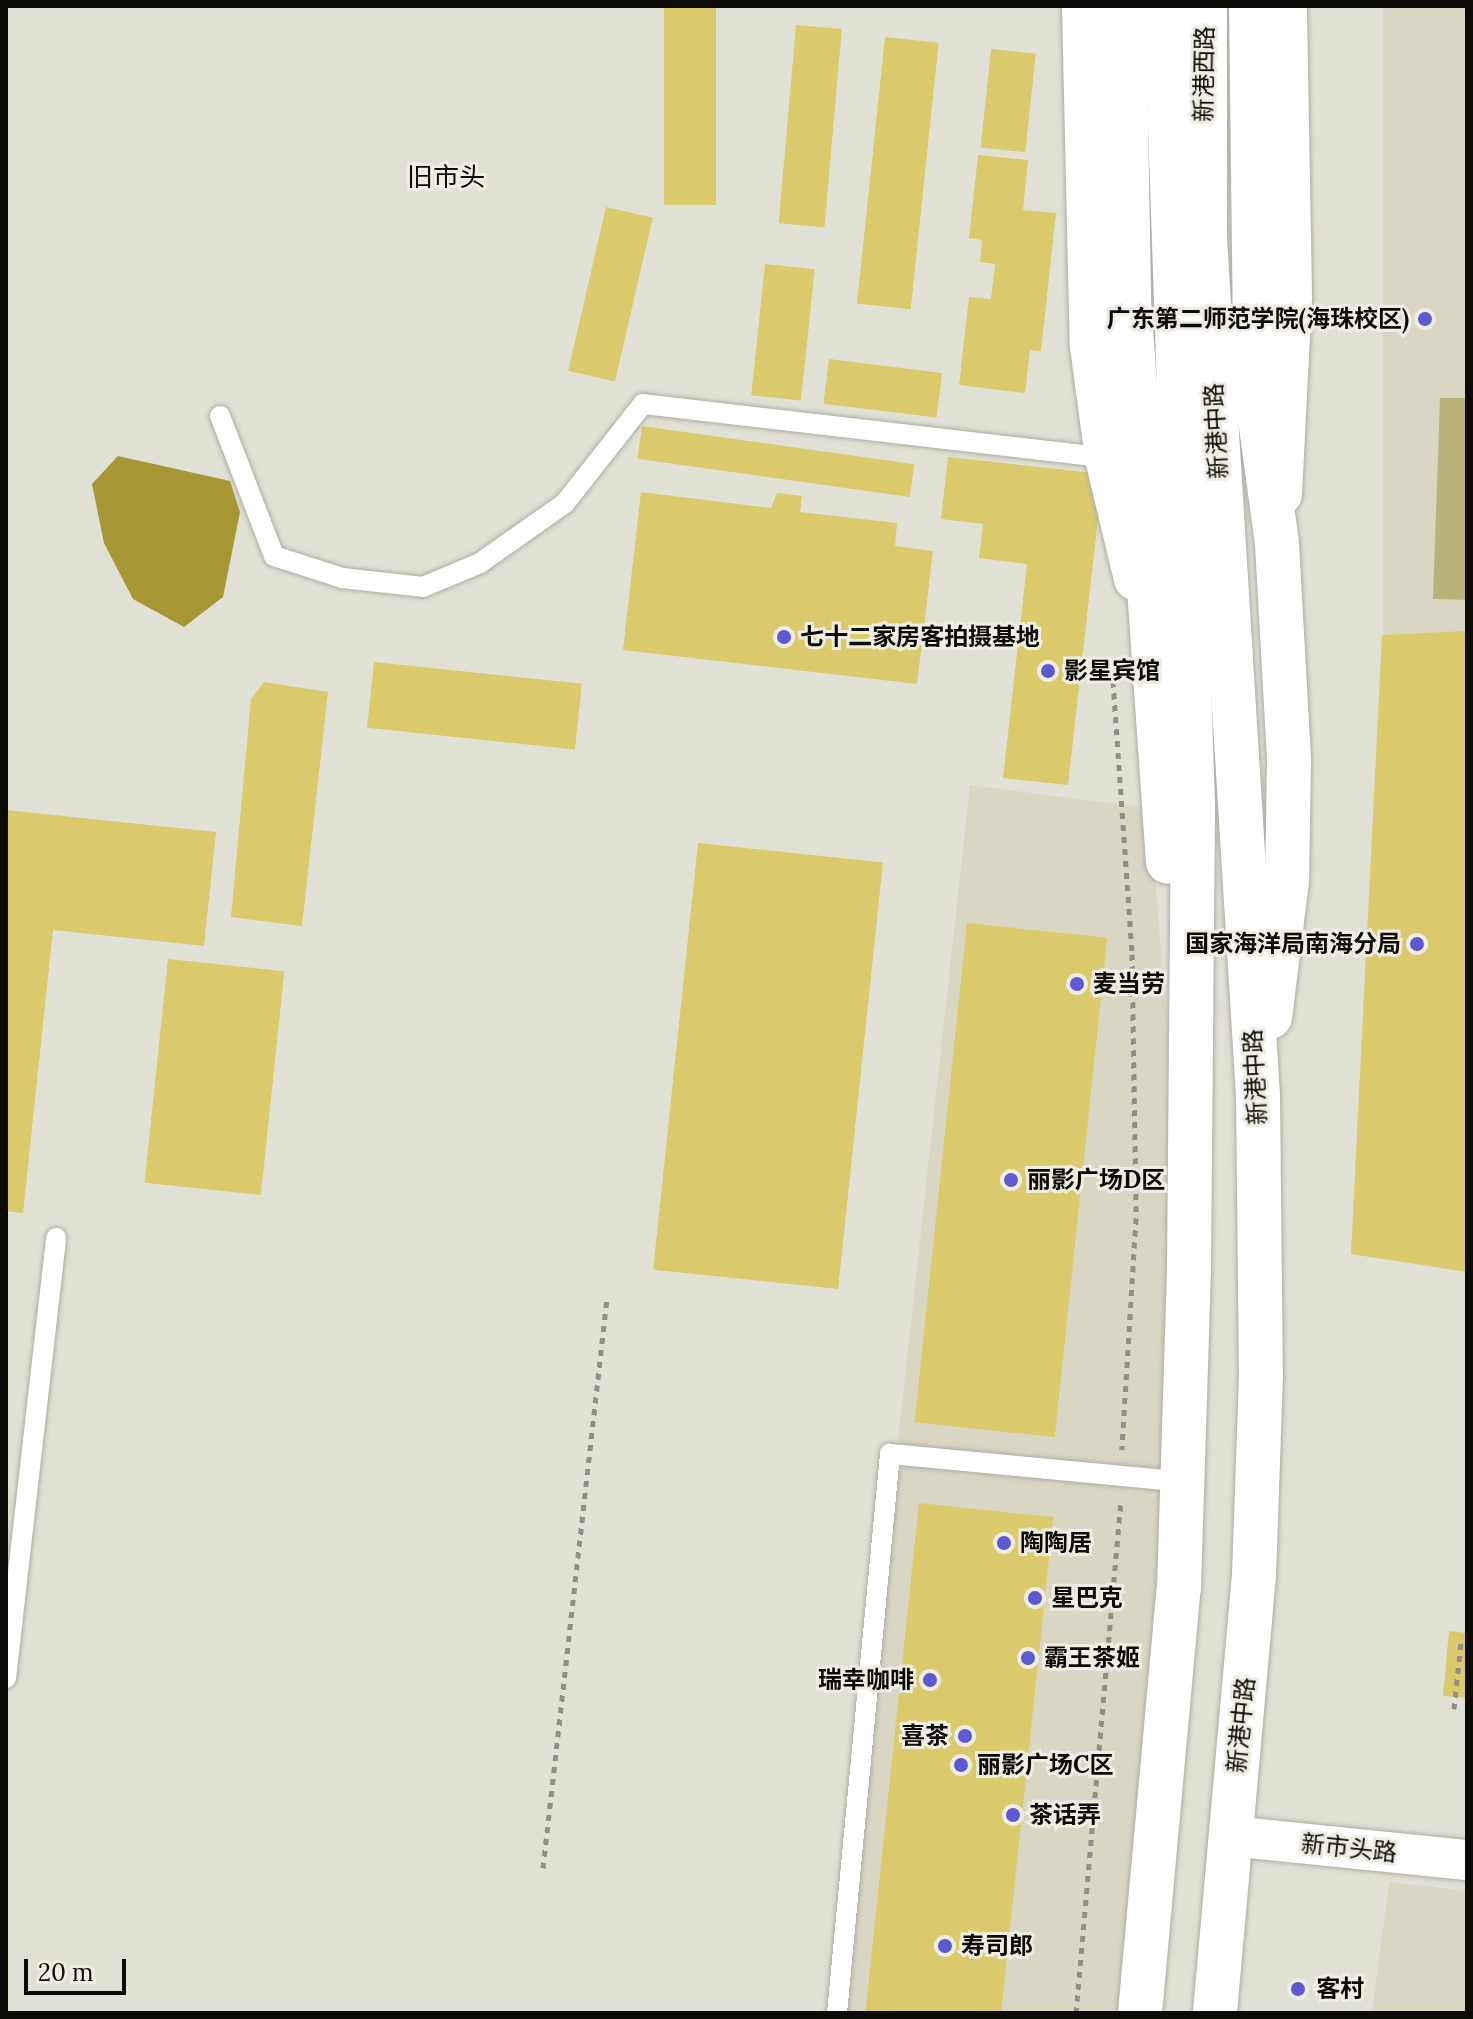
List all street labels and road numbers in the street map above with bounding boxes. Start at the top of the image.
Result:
street label: 新港西路 [1189,26,1219,122]
street label: 新港中路 [1199,382,1233,480]
street label: 新港中路 [1238,1028,1272,1126]
street label: 新港中路 [1222,1676,1260,1774]
street label: 新市头路 [1300,1829,1398,1867]

